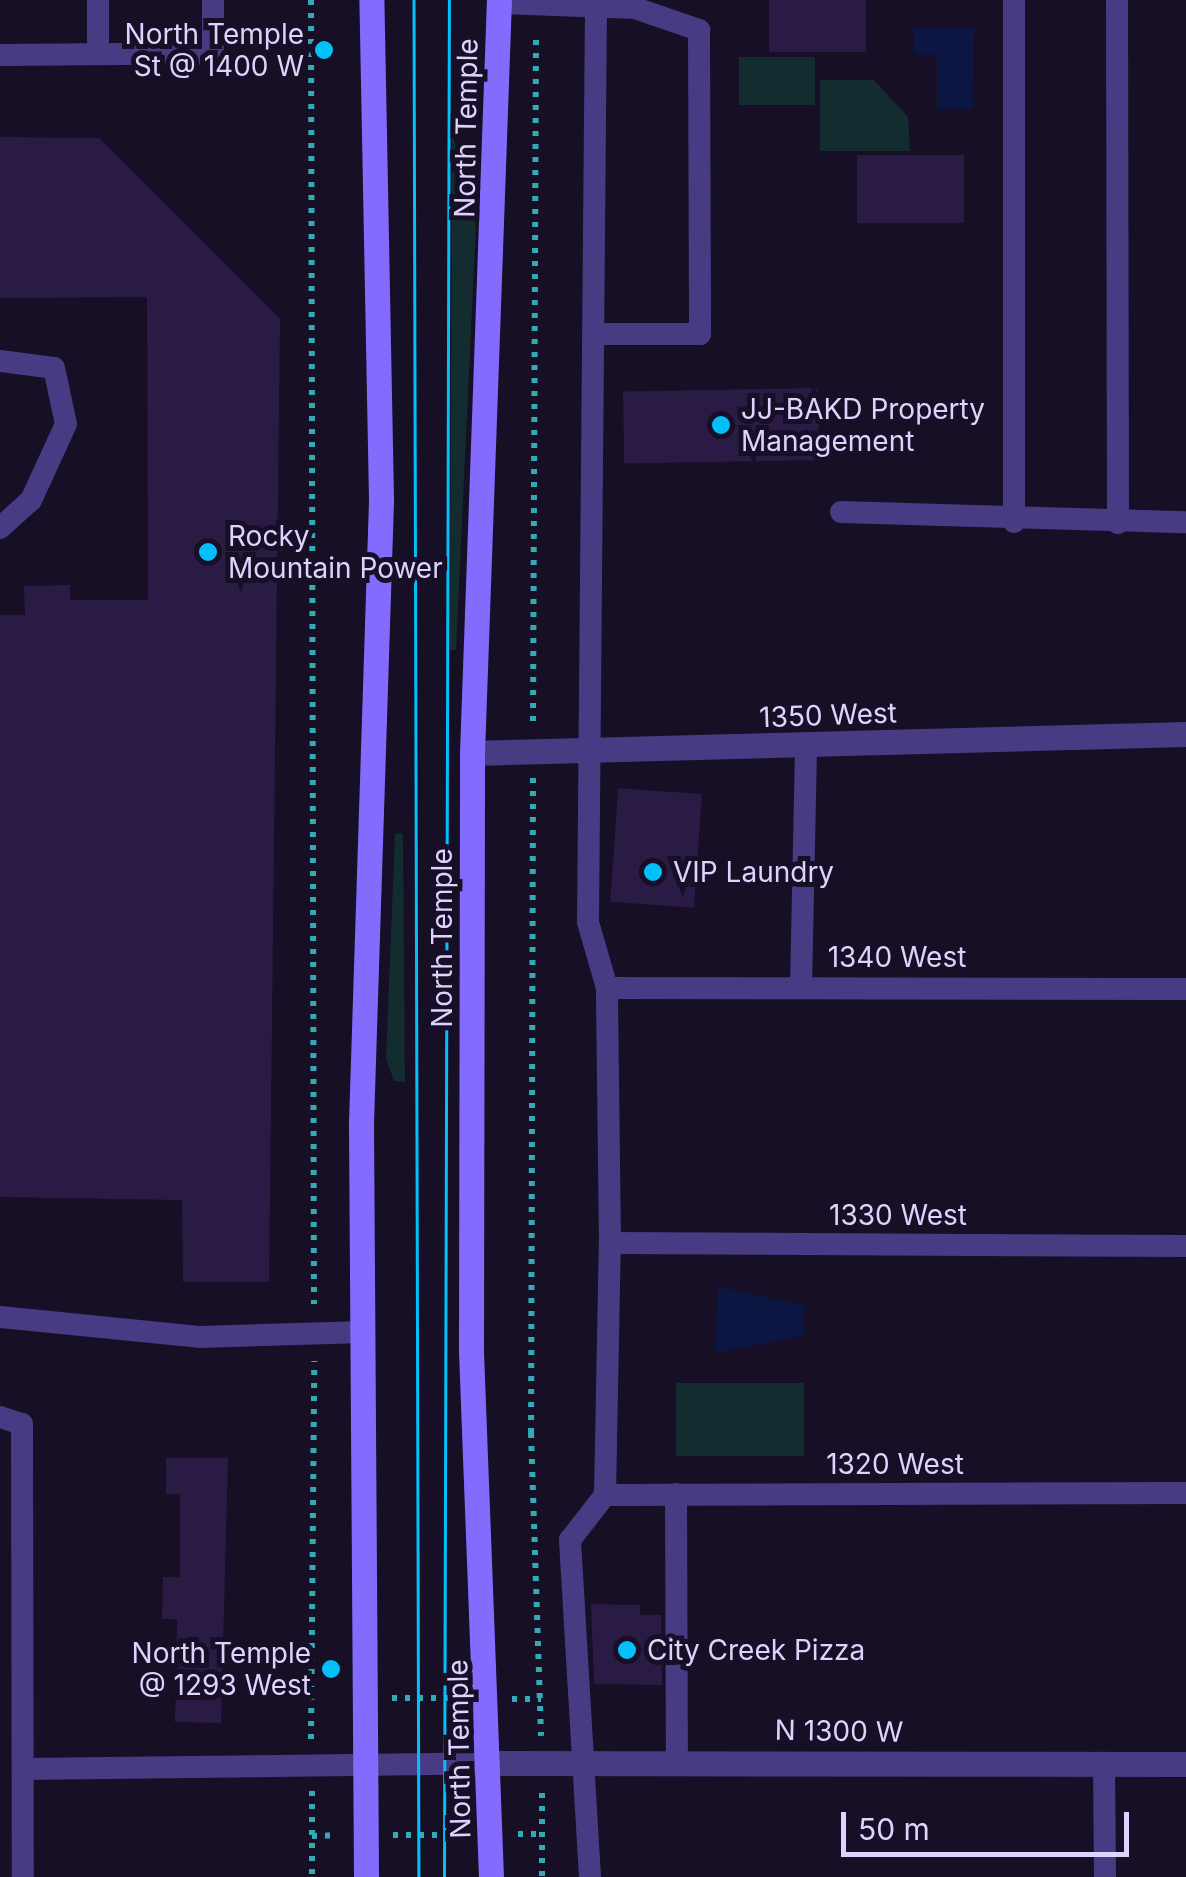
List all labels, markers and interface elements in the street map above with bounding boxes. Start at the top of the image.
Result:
place label: North Temple St @ 1400 W [125,17,304,83]
street label: North Temple [448,38,484,218]
marker: North Temple St @ 1400 W [313,39,335,61]
place label: JJ-BAKD Property Management [741,392,985,458]
marker: JJ-BAKD Property Management [710,414,732,436]
place label: Rocky Mountain Power [228,519,443,585]
marker: Rocky Mountain Power [197,541,219,563]
street label: 1350 West [759,696,897,734]
street label: North Temple [425,848,459,1028]
place label: VIP Laundry [673,855,834,889]
marker: VIP Laundry [642,861,664,883]
street label: 1340 West [828,940,966,974]
street label: 1330 West [829,1198,967,1232]
street label: 1320 West [826,1447,964,1481]
place label: City Creek Pizza [647,1633,865,1667]
place label: North Temple @ 1293 West [132,1636,311,1702]
marker: City Creek Pizza [616,1639,638,1661]
marker: North Temple @ 1293 West [320,1658,342,1680]
street label: North Temple [441,1659,477,1839]
street label: N 1300 W [774,1713,904,1749]
scale bar [846,1792,1134,1854]
text: 50 m [858,1811,930,1847]

